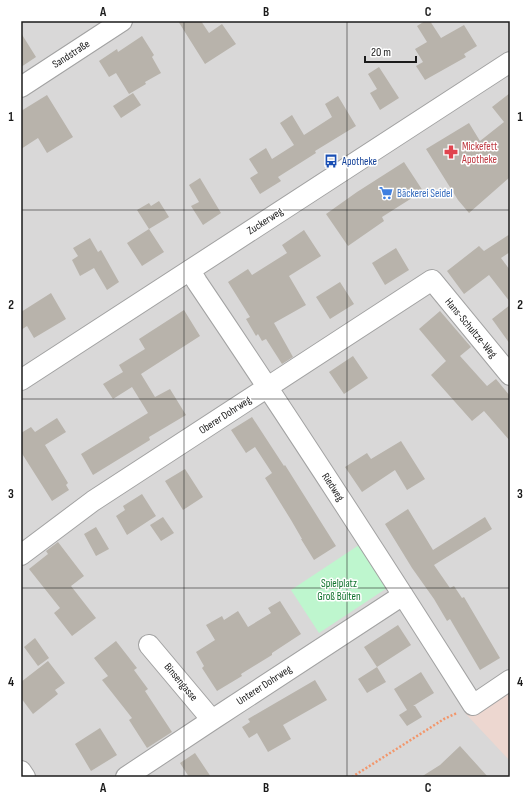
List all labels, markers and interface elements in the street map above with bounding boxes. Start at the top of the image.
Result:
text: A [99,4,107,20]
text: B [263,4,269,20]
text: C [425,4,432,20]
street label: Sandstraße [50,37,92,71]
scale bar [365,38,416,64]
text: 20 m [371,45,391,60]
text: 1 [8,109,14,125]
text: 1 [517,109,523,125]
place label: Mickefett Apotheke [461,140,498,166]
pharmacy icon: Mickefett Apotheke [443,144,459,160]
bus stop icon: Apotheke [323,153,339,169]
place label: Apotheke [341,155,377,168]
supermarket icon: Bäckerei Seidel [378,185,394,201]
place label: Bäckerei Seidel [397,187,452,200]
street label: Zuckerweg [245,204,286,237]
street label: Hans-Schultze-Weg [442,295,500,361]
text: 2 [8,297,14,313]
text: 2 [517,297,523,313]
street label: Oberer Dohrweg [196,393,254,437]
street label: Riedweg [319,470,347,504]
text: 3 [8,486,14,502]
text: 3 [517,486,523,502]
park label: Spielplatz Groß Bülten [317,577,361,603]
street label: Binsengasse [161,660,201,704]
street label: Unterer Dohrweg [234,662,295,708]
text: 4 [8,674,14,690]
text: 4 [517,674,523,690]
text: A [99,780,107,796]
text: B [263,780,269,796]
text: C [425,780,432,796]

